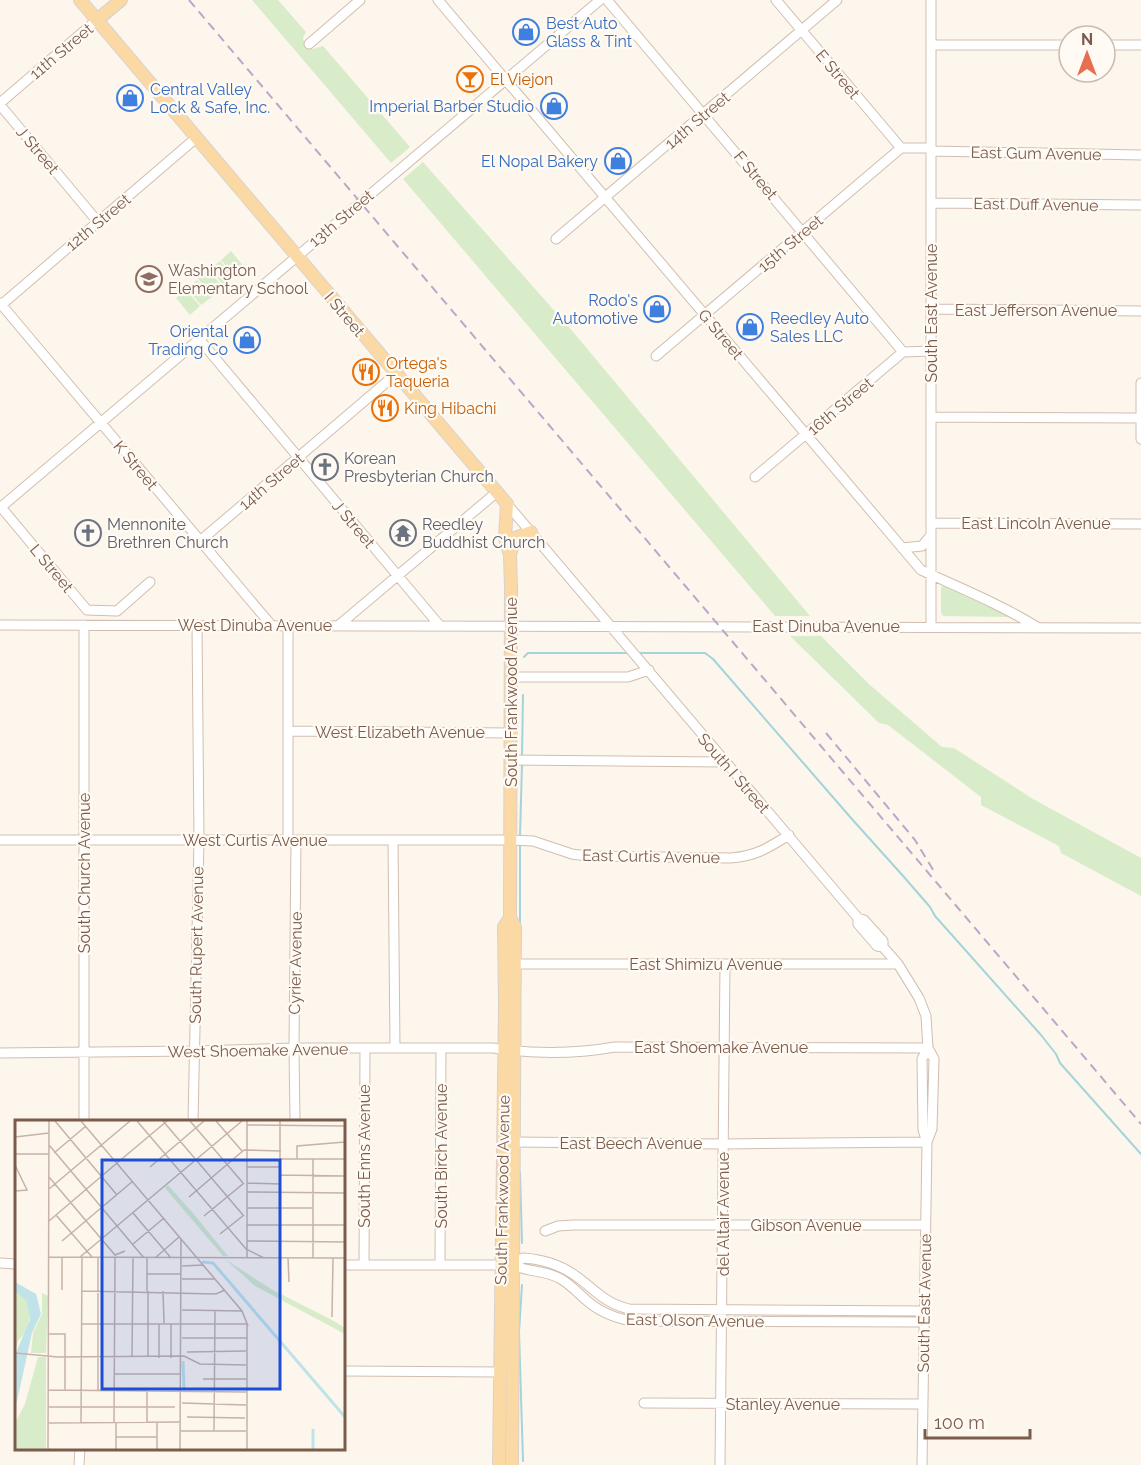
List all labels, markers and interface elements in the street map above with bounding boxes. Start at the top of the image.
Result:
place label: Best Auto Glass & Tint [546,14,633,51]
shop icon: Best Auto Glass & Tint [511,17,541,47]
street label: 11th Street [26,19,97,83]
north arrow [1057,24,1117,84]
text: N [1081,30,1093,49]
street label: E Street [812,46,864,103]
bar icon: El Viejon [455,64,485,94]
place label: El Viejon [490,70,553,89]
place label: Central Valley Lock & Safe, Inc. [150,80,270,117]
shop icon: Central Valley Lock & Safe, Inc. [115,83,145,113]
street label: 14th Street [661,87,734,153]
shop icon: Imperial Barber Studio [539,91,569,121]
place label: Imperial Barber Studio [369,97,534,116]
street label: J Street [12,123,63,178]
street label: East Gum Avenue [970,143,1102,164]
shop icon: El Nopal Bakery [603,146,633,176]
street label: F Street [730,147,782,204]
place label: El Nopal Bakery [481,152,598,171]
street label: 13th Street [305,185,378,251]
street label: 12th Street [62,190,135,255]
street label: East Duff Avenue [973,194,1099,215]
street label: 15th Street [754,210,827,276]
street label: South East Avenue [922,244,941,382]
place label: Washington Elementary School [168,261,309,298]
school or university icon: Washington Elementary School [134,264,164,294]
street label: I Street [320,288,369,341]
place label: Rodo's Automotive [553,291,638,328]
shop icon: Rodo's Automotive [642,294,672,324]
street label: East Jefferson Avenue [955,301,1117,320]
street label: G Street [694,305,748,364]
place label: Reedley Auto Sales LLC [770,309,869,346]
shop icon: Reedley Auto Sales LLC [735,312,765,342]
place label: Oriental Trading Co [148,322,229,359]
shop icon: Oriental Trading Co [232,325,262,355]
place label: Ortega's Taqueria [386,354,449,391]
restaurant icon: Ortega's Taqueria [351,357,381,387]
street label: 16th Street [804,373,877,439]
restaurant icon: King Hibachi [370,393,400,423]
place label: King Hibachi [404,399,497,418]
street label: K Street [110,437,162,494]
street label: 14th Street [235,448,308,514]
place label: Korean Presbyterian Church [344,449,494,486]
church icon: Korean Presbyterian Church [310,452,340,482]
street label: J Street [328,497,379,552]
street label: East Lincoln Avenue [961,514,1111,533]
place label: Mennonite Brethren Church [107,515,228,552]
place label: Reedley Buddhist Church [422,515,545,552]
church icon: Mennonite Brethren Church [73,518,103,548]
temple icon: Reedley Buddhist Church [388,518,418,548]
street label: L Street [26,540,78,597]
street label: South Frankwood Avenue [502,597,521,787]
street label: West Dinuba Avenue [178,616,332,635]
street label: East Dinuba Avenue [752,617,900,636]
street label: West Elizabeth Avenue [315,723,485,742]
street label: South I Street [694,729,774,818]
street label: South Church Avenue [75,793,94,953]
street label: West Curtis Avenue [183,831,327,850]
street label: East Curtis Avenue [582,846,720,867]
street label: South Rupert Avenue [186,866,207,1024]
street label: Cyrier Avenue [285,911,306,1015]
street label: East Shimizu Avenue [629,955,783,974]
street label: East Shoemake Avenue [634,1038,808,1057]
street label: West Shoemake Avenue [167,1039,349,1062]
street label: South Enns Avenue [355,1084,374,1228]
street label: South Birch Avenue [432,1084,451,1228]
street label: South Frankwood Avenue [491,1095,514,1285]
inset map [15,1120,345,1450]
street label: East Beech Avenue [560,1134,702,1153]
street label: del Altair Avenue [714,1152,733,1276]
street label: Gibson Avenue [750,1216,862,1235]
street label: South East Avenue [914,1233,935,1373]
street label: East Olson Avenue [626,1310,764,1331]
street label: Stanley Avenue [726,1395,840,1414]
scale bar [925,1402,1030,1440]
text: 100 m [934,1412,985,1433]

